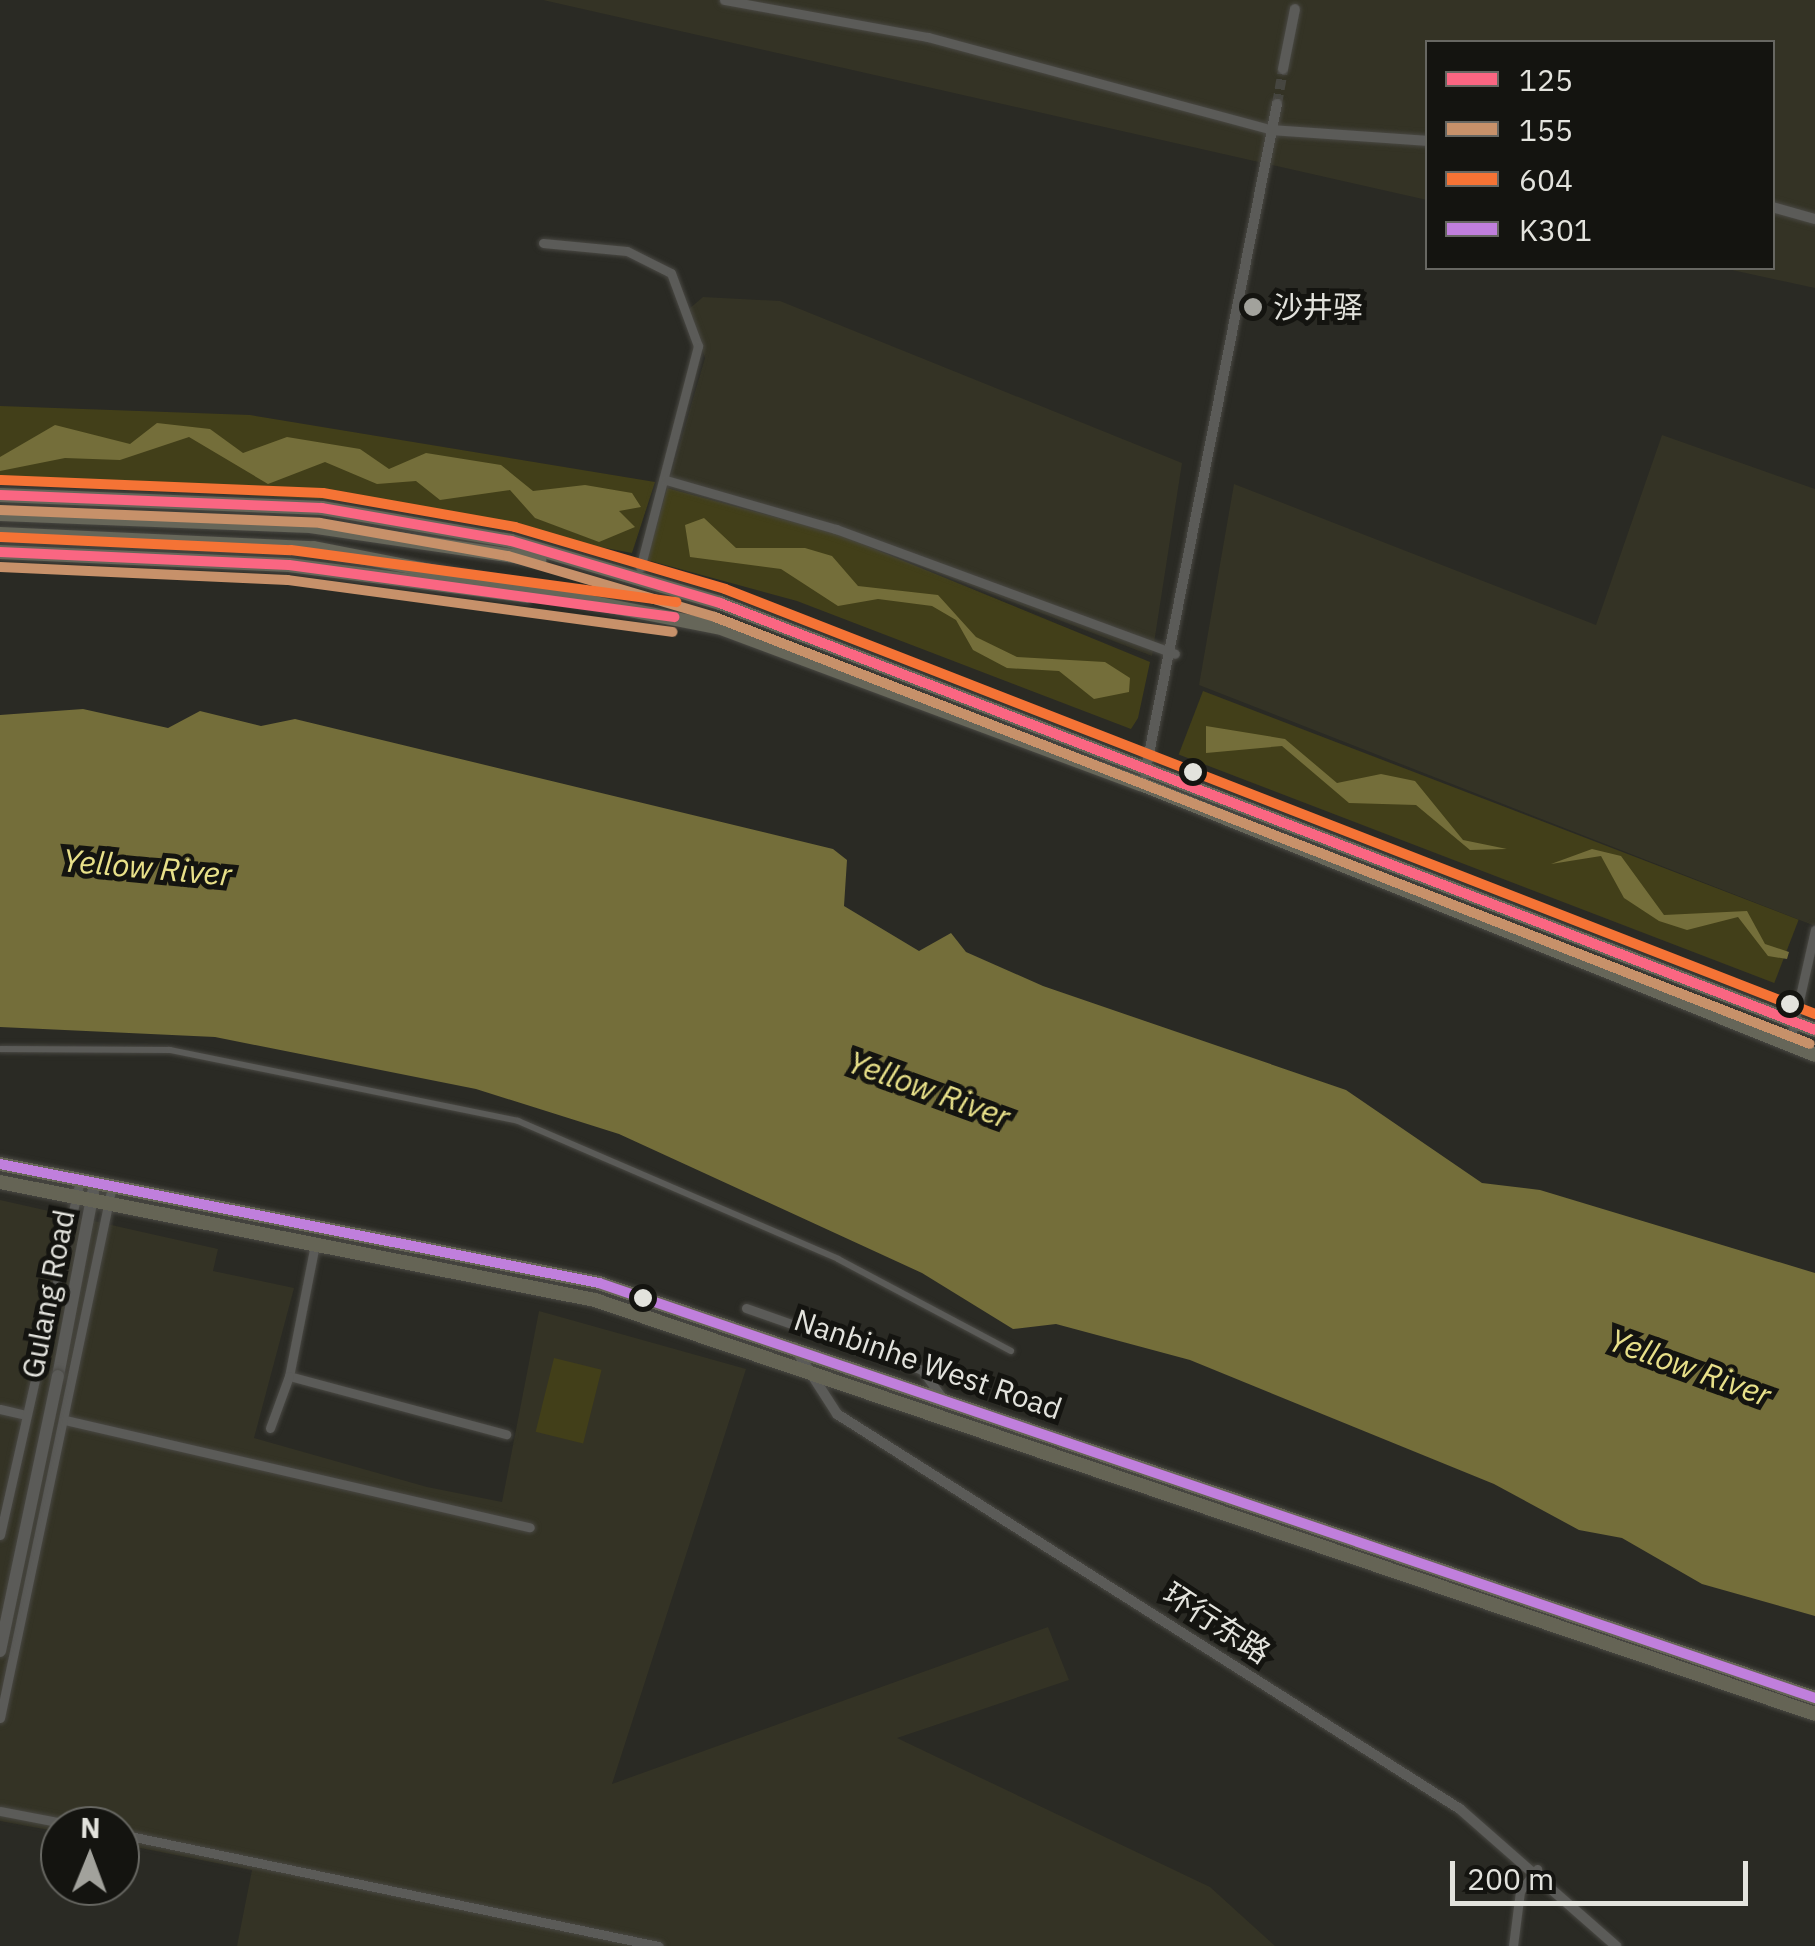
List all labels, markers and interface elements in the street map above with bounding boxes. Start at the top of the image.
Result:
legend [1425,40,1775,270]
text: 125 [1519,60,1573,99]
text: 155 [1519,110,1573,149]
text: 604 [1519,160,1573,199]
text: K301 [1519,210,1592,249]
place label: 沙井驿 [1273,289,1363,325]
marker: 沙井驿 [1242,296,1264,318]
unlabelled marker [1183,762,1203,782]
water label: Yellow River [61,840,233,894]
unlabelled marker [1780,994,1800,1014]
water label: Yellow River [843,1042,1015,1136]
street label: Gulang Road [14,1207,82,1381]
unlabelled marker [633,1288,653,1308]
street label: Nanbinhe West Road [790,1301,1066,1427]
water label: Yellow River [1604,1320,1776,1414]
street label: 环行东路 [1157,1575,1277,1671]
north arrow [40,1806,140,1906]
text: N [80,1809,101,1846]
scale bar [1455,1841,1752,1903]
text: 200 m [1467,1859,1554,1898]

